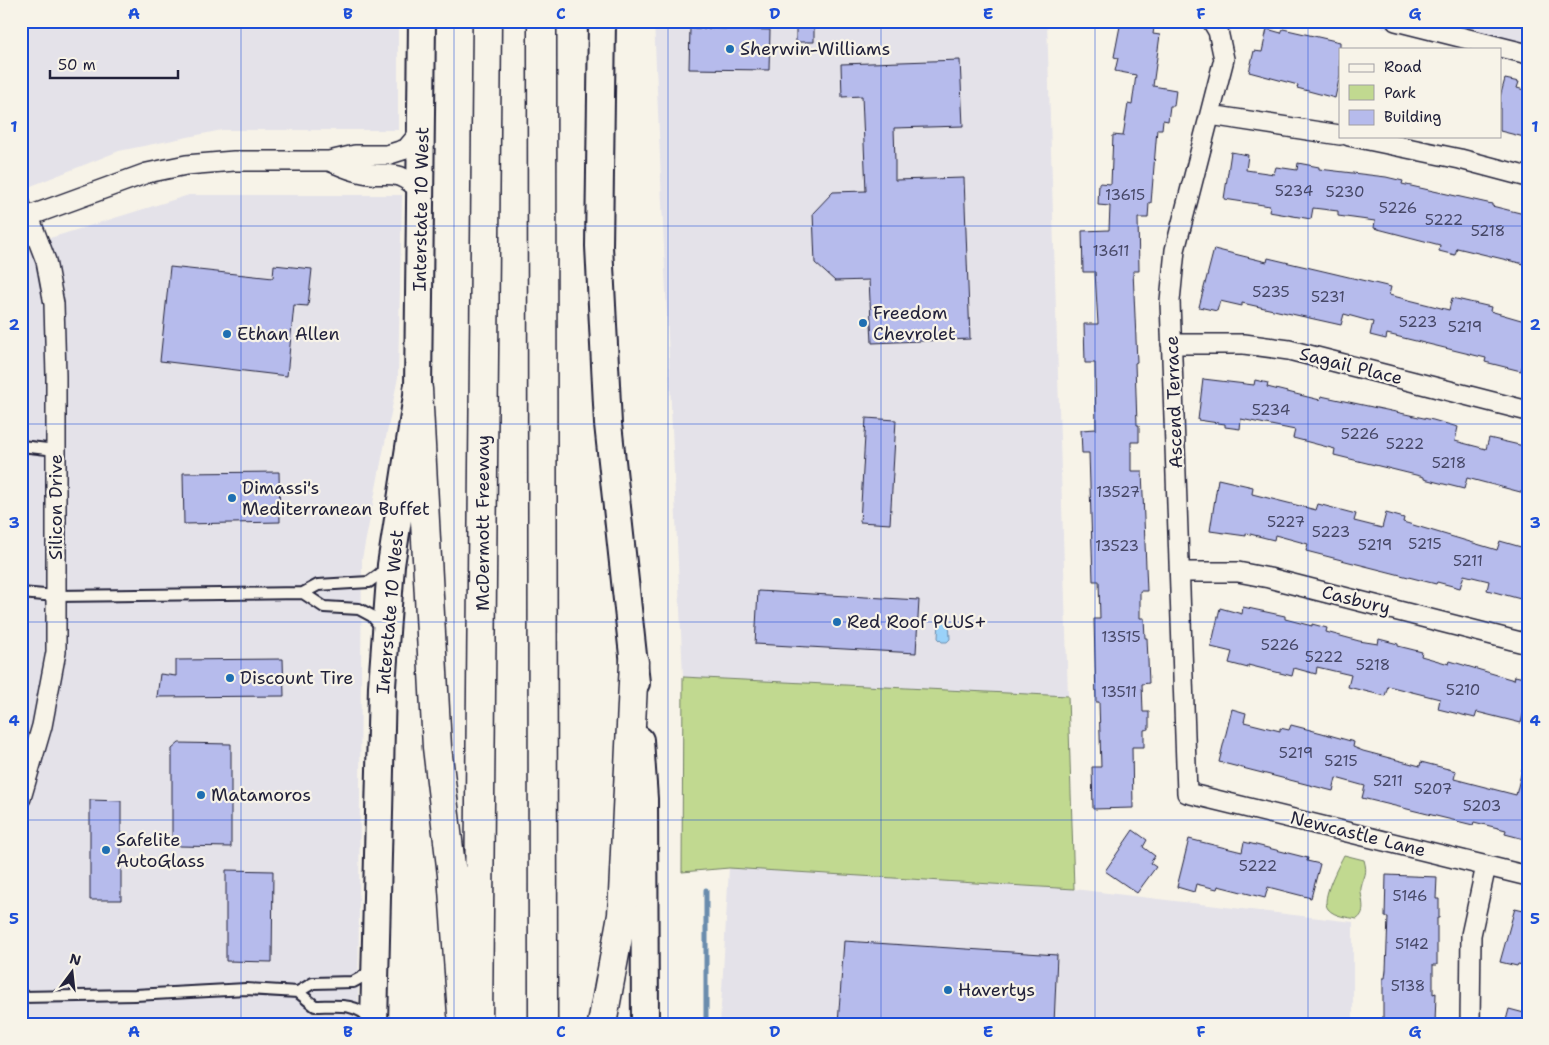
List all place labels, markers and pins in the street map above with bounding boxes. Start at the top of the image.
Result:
place label: Sherwin-Williams [740,37,890,61]
marker: Sherwin-Williams [724,43,736,55]
place label: Freedom Chevrolet [873,301,956,346]
marker: Freedom Chevrolet [857,317,869,329]
place label: Ethan Allen [237,322,340,346]
marker: Ethan Allen [221,328,233,340]
place label: Dimassi's Mediterranean Buffet [242,476,430,521]
marker: Dimassi's Mediterranean Buffet [226,492,238,504]
place label: Red Roof PLUS+ [847,610,987,634]
marker: Red Roof PLUS+ [831,616,843,628]
place label: Discount Tire [240,666,353,690]
marker: Discount Tire [224,672,236,684]
place label: Matamoros [211,783,311,807]
marker: Matamoros [195,789,207,801]
place label: Safelite AutoGlass [116,828,205,873]
marker: Safelite AutoGlass [100,844,112,856]
place label: Havertys [958,978,1035,1002]
marker: Havertys [942,984,954,996]

